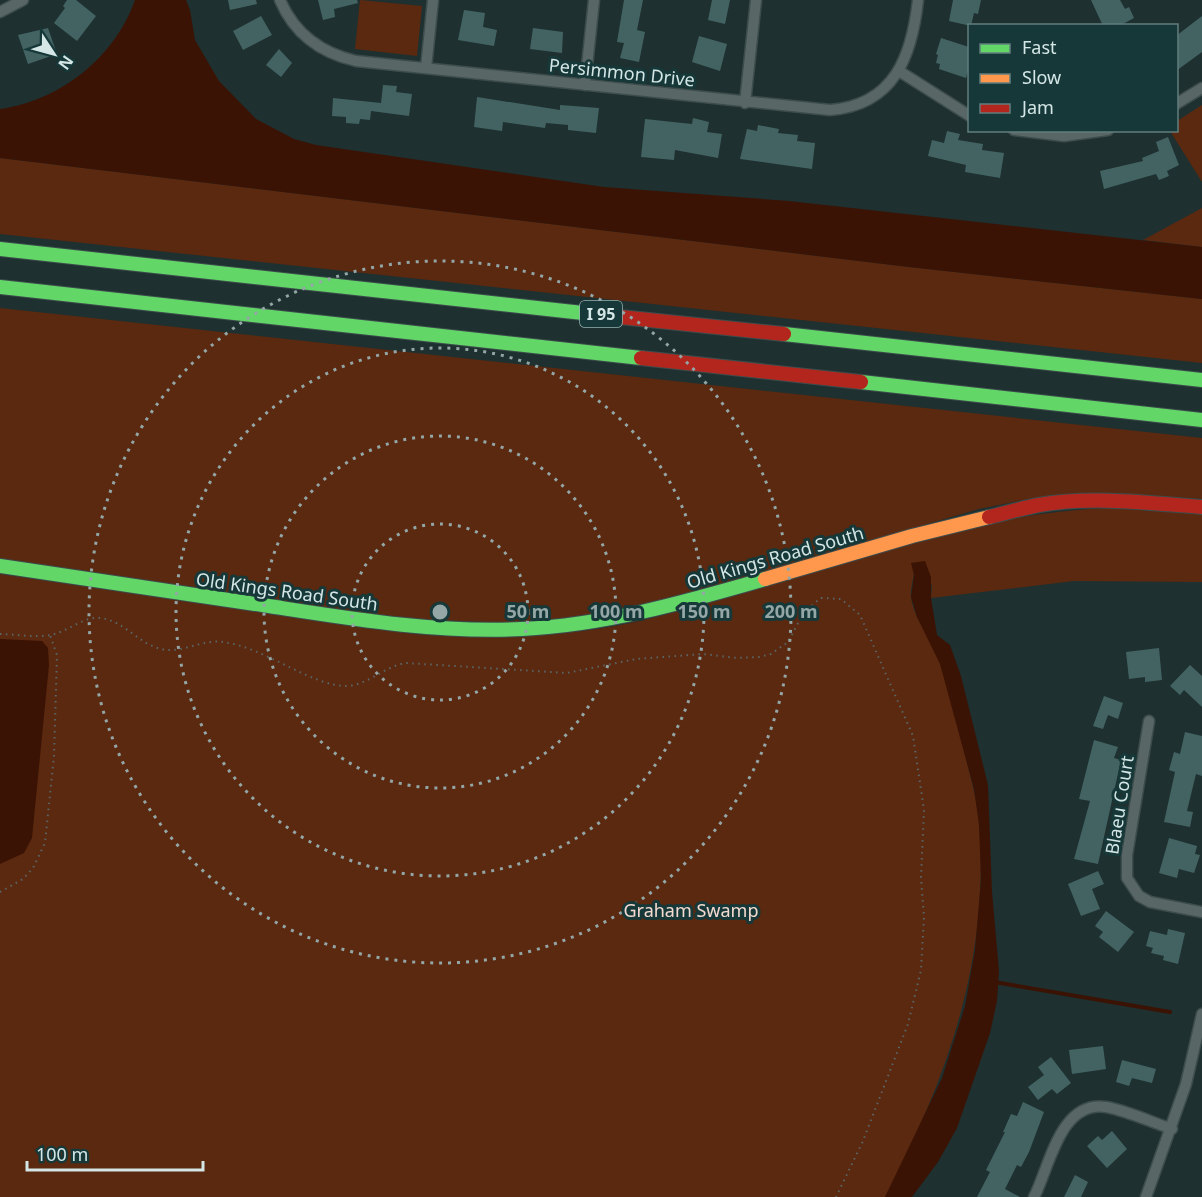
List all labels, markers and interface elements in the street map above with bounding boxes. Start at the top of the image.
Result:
north arrow [24,24,84,84]
legend [968,24,1178,132]
text: Fast [1022,35,1057,59]
text: N [53,51,79,75]
street label: Persimmon Drive [548,52,696,92]
text: Slow [1022,65,1061,89]
text: Jam [1020,95,1054,119]
road number: I 95 [580,301,622,327]
street label: Old Kings Road South [684,520,866,594]
street label: Old Kings Road South [195,566,379,616]
text: 50 m [507,599,549,623]
text: 100 m [589,599,643,623]
text: 150 m [677,599,731,623]
text: 200 m [764,599,818,623]
centre of rings [430,602,450,622]
street label: Blaeu Court [1099,753,1139,856]
park label: Graham Swamp [623,898,759,922]
scale bar [27,1134,202,1172]
text: 100 m [36,1142,88,1166]

